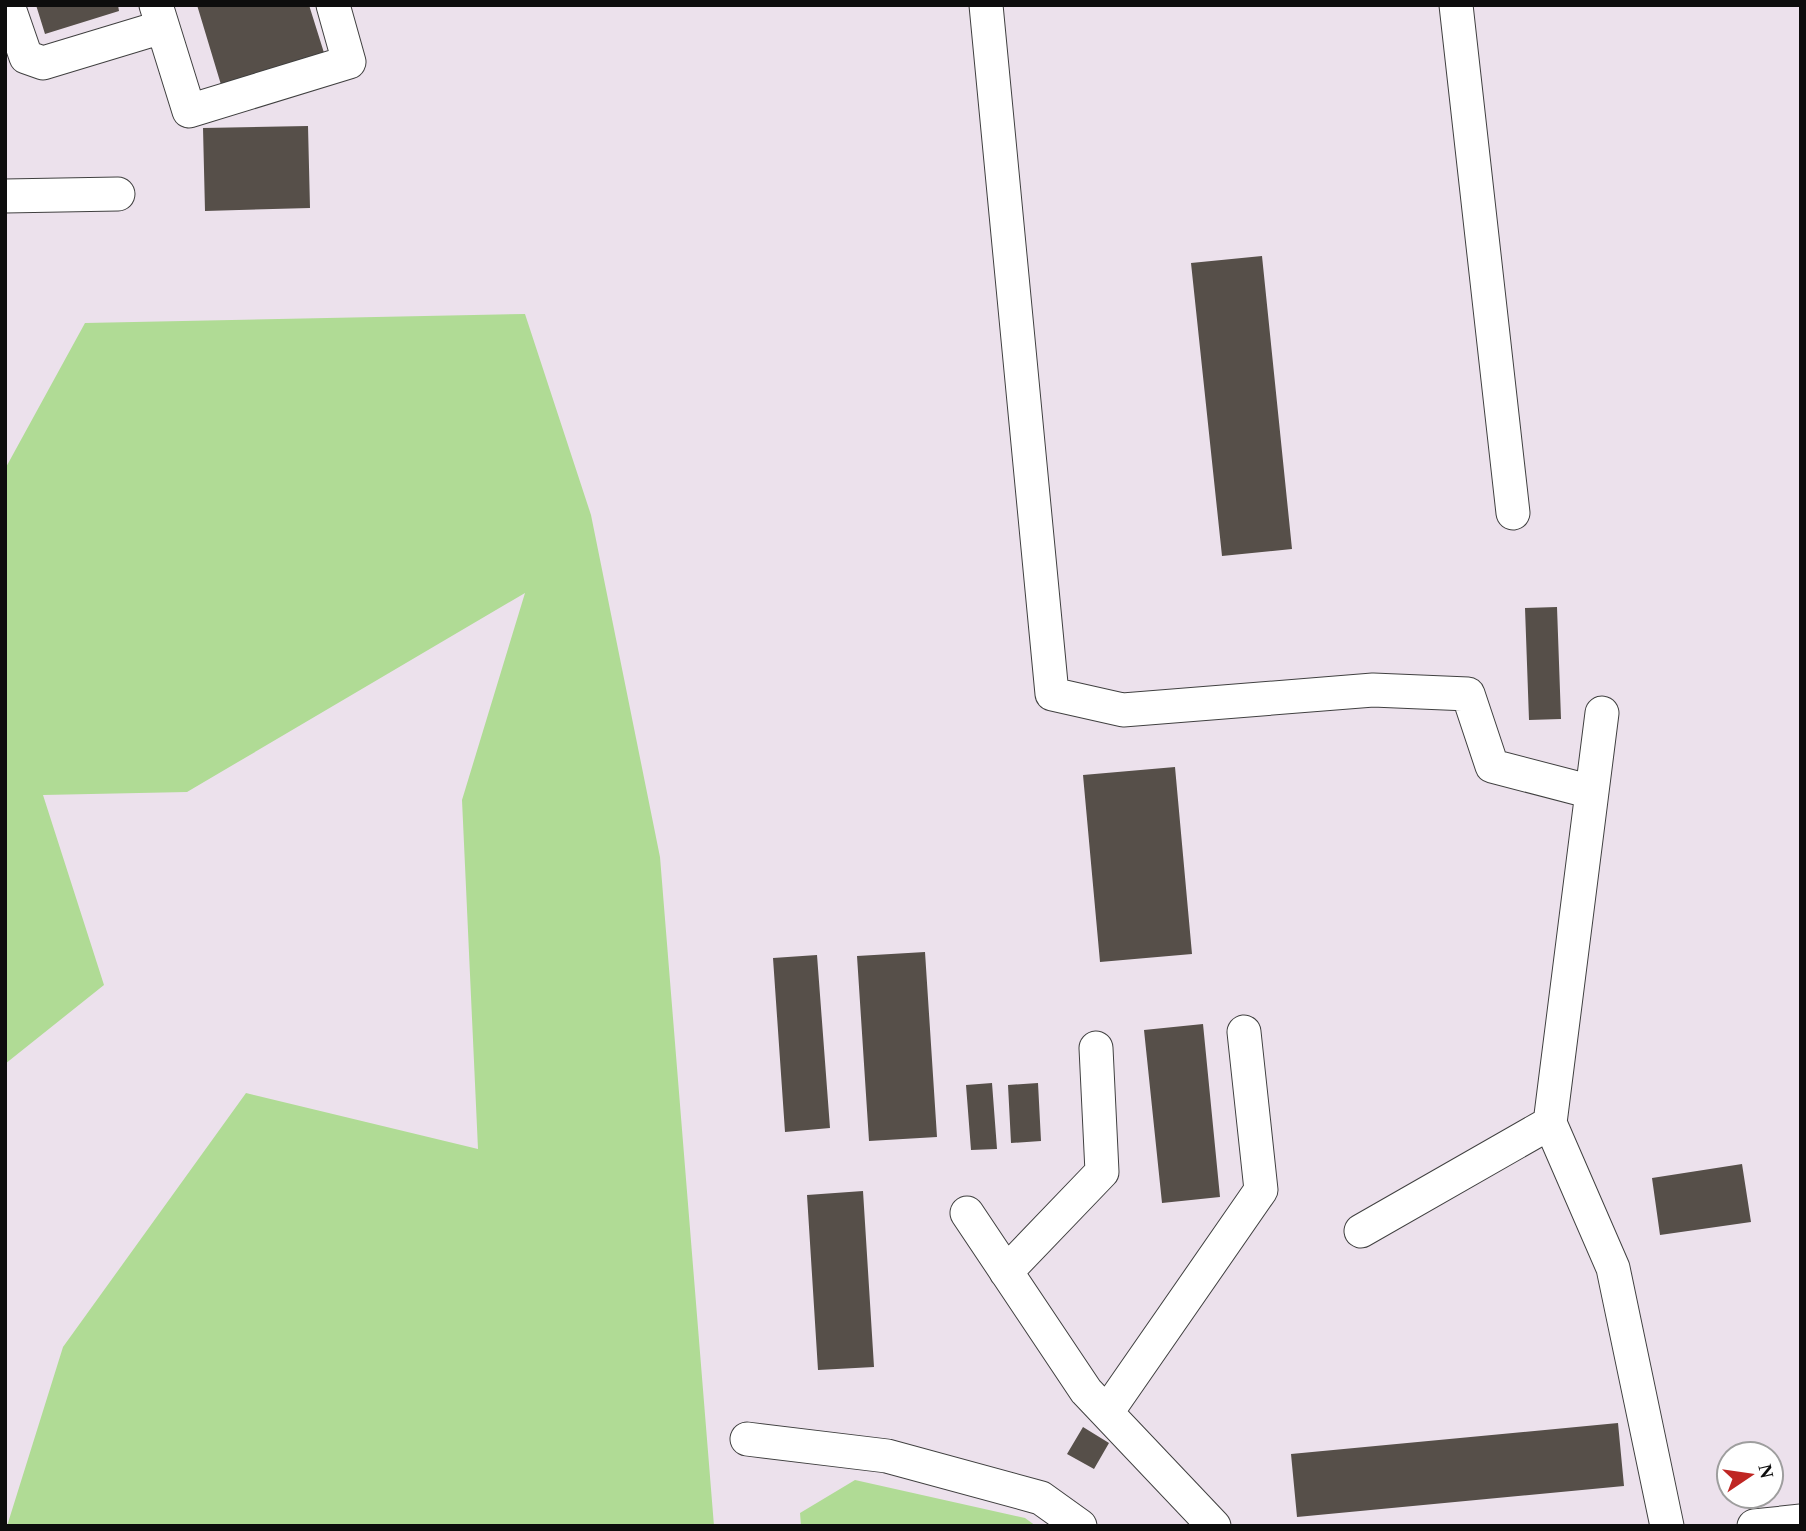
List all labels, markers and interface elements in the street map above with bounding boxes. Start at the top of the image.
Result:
north arrow [1715,1440,1785,1510]
text: N [1754,1462,1778,1481]

